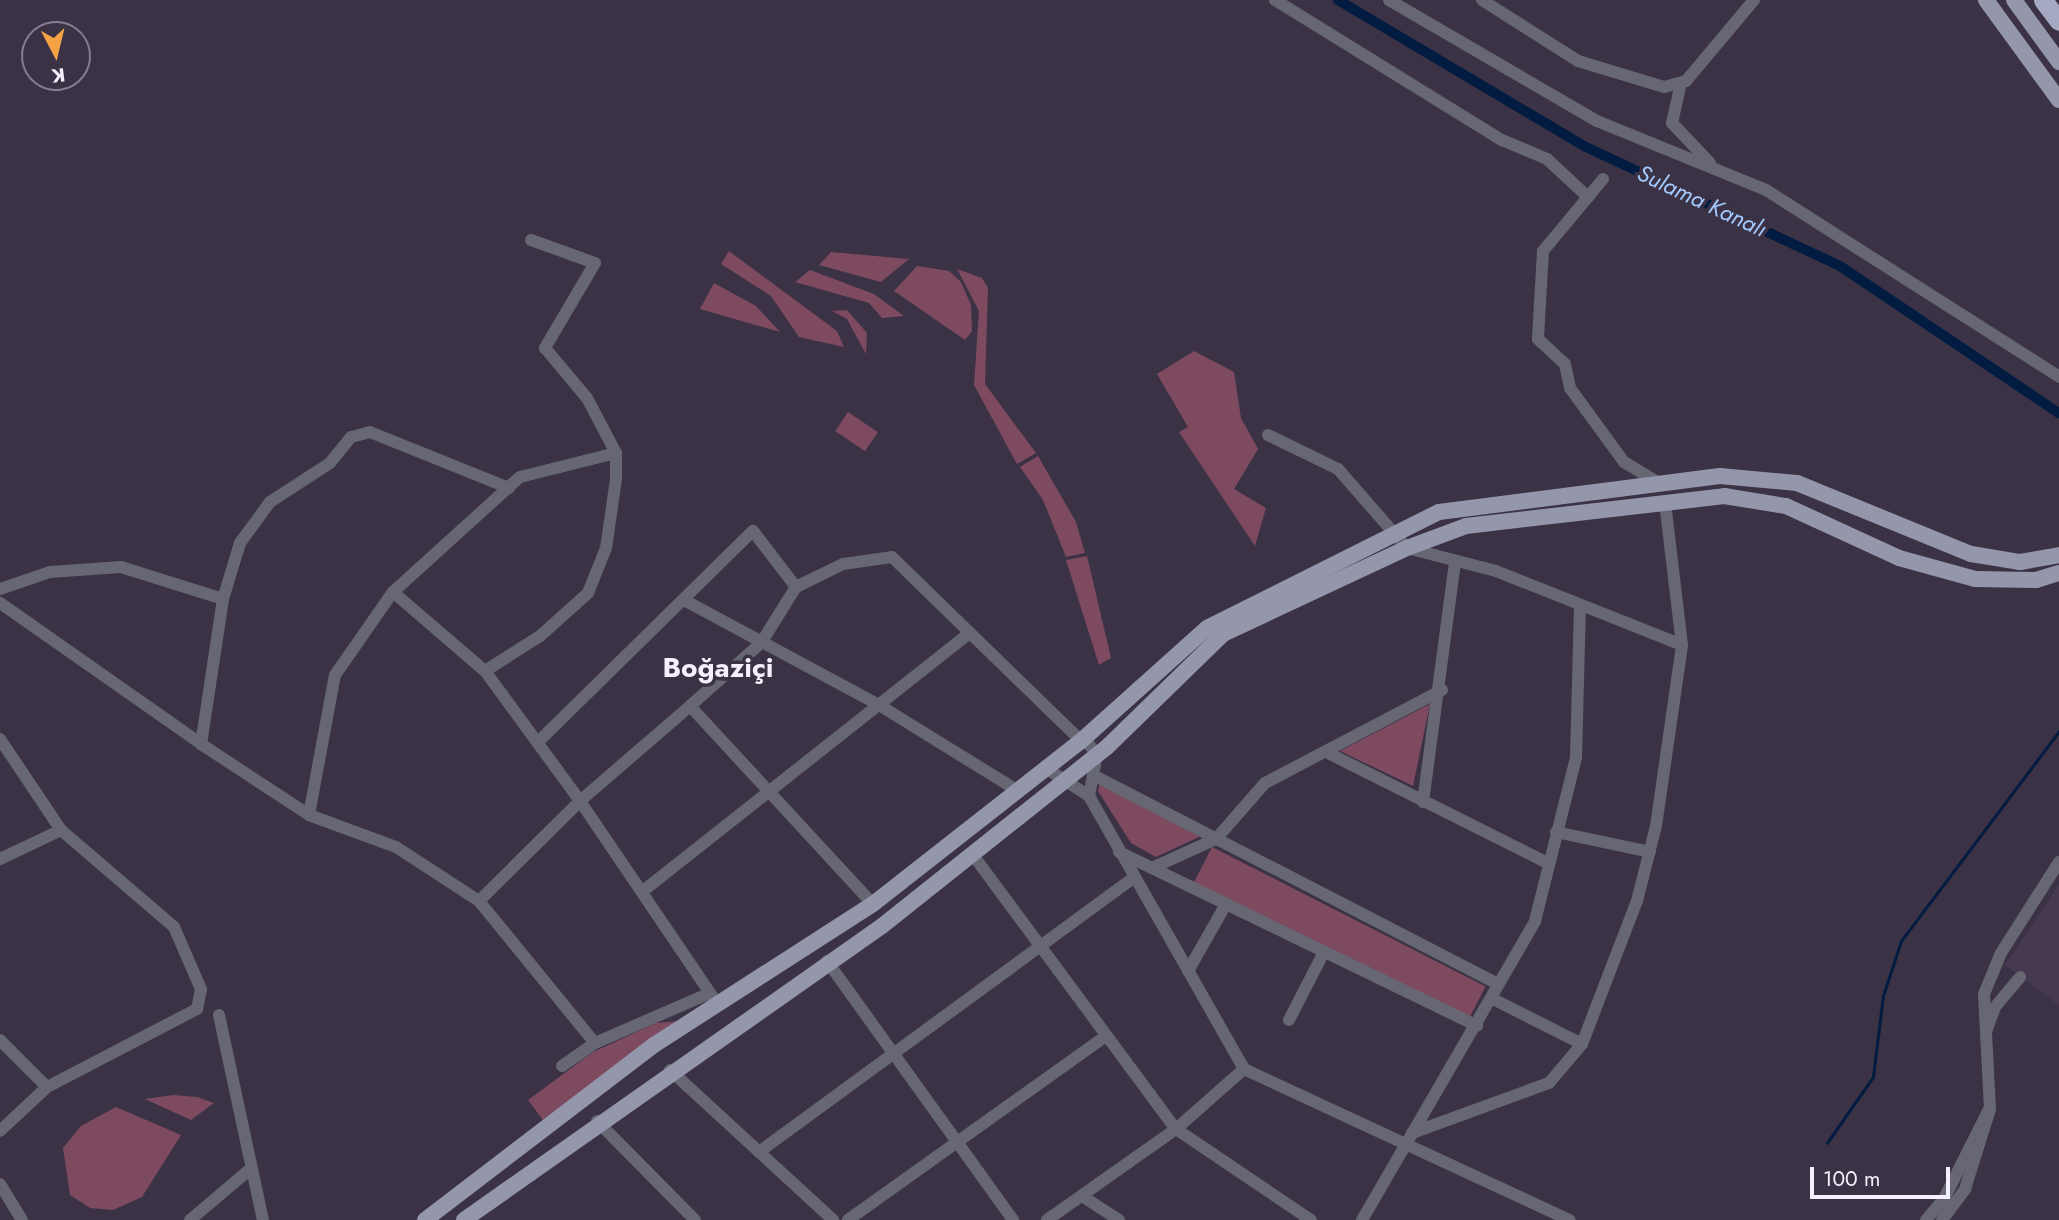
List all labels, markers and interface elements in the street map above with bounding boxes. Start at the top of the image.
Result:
north arrow [21,21,91,91]
text: K [50,61,67,90]
water label: Sulama Kanalı [1633,159,1771,243]
district label: Boğaziçi [662,651,774,685]
scale bar [1814,1154,1954,1198]
text: 100 m [1823,1164,1880,1194]

